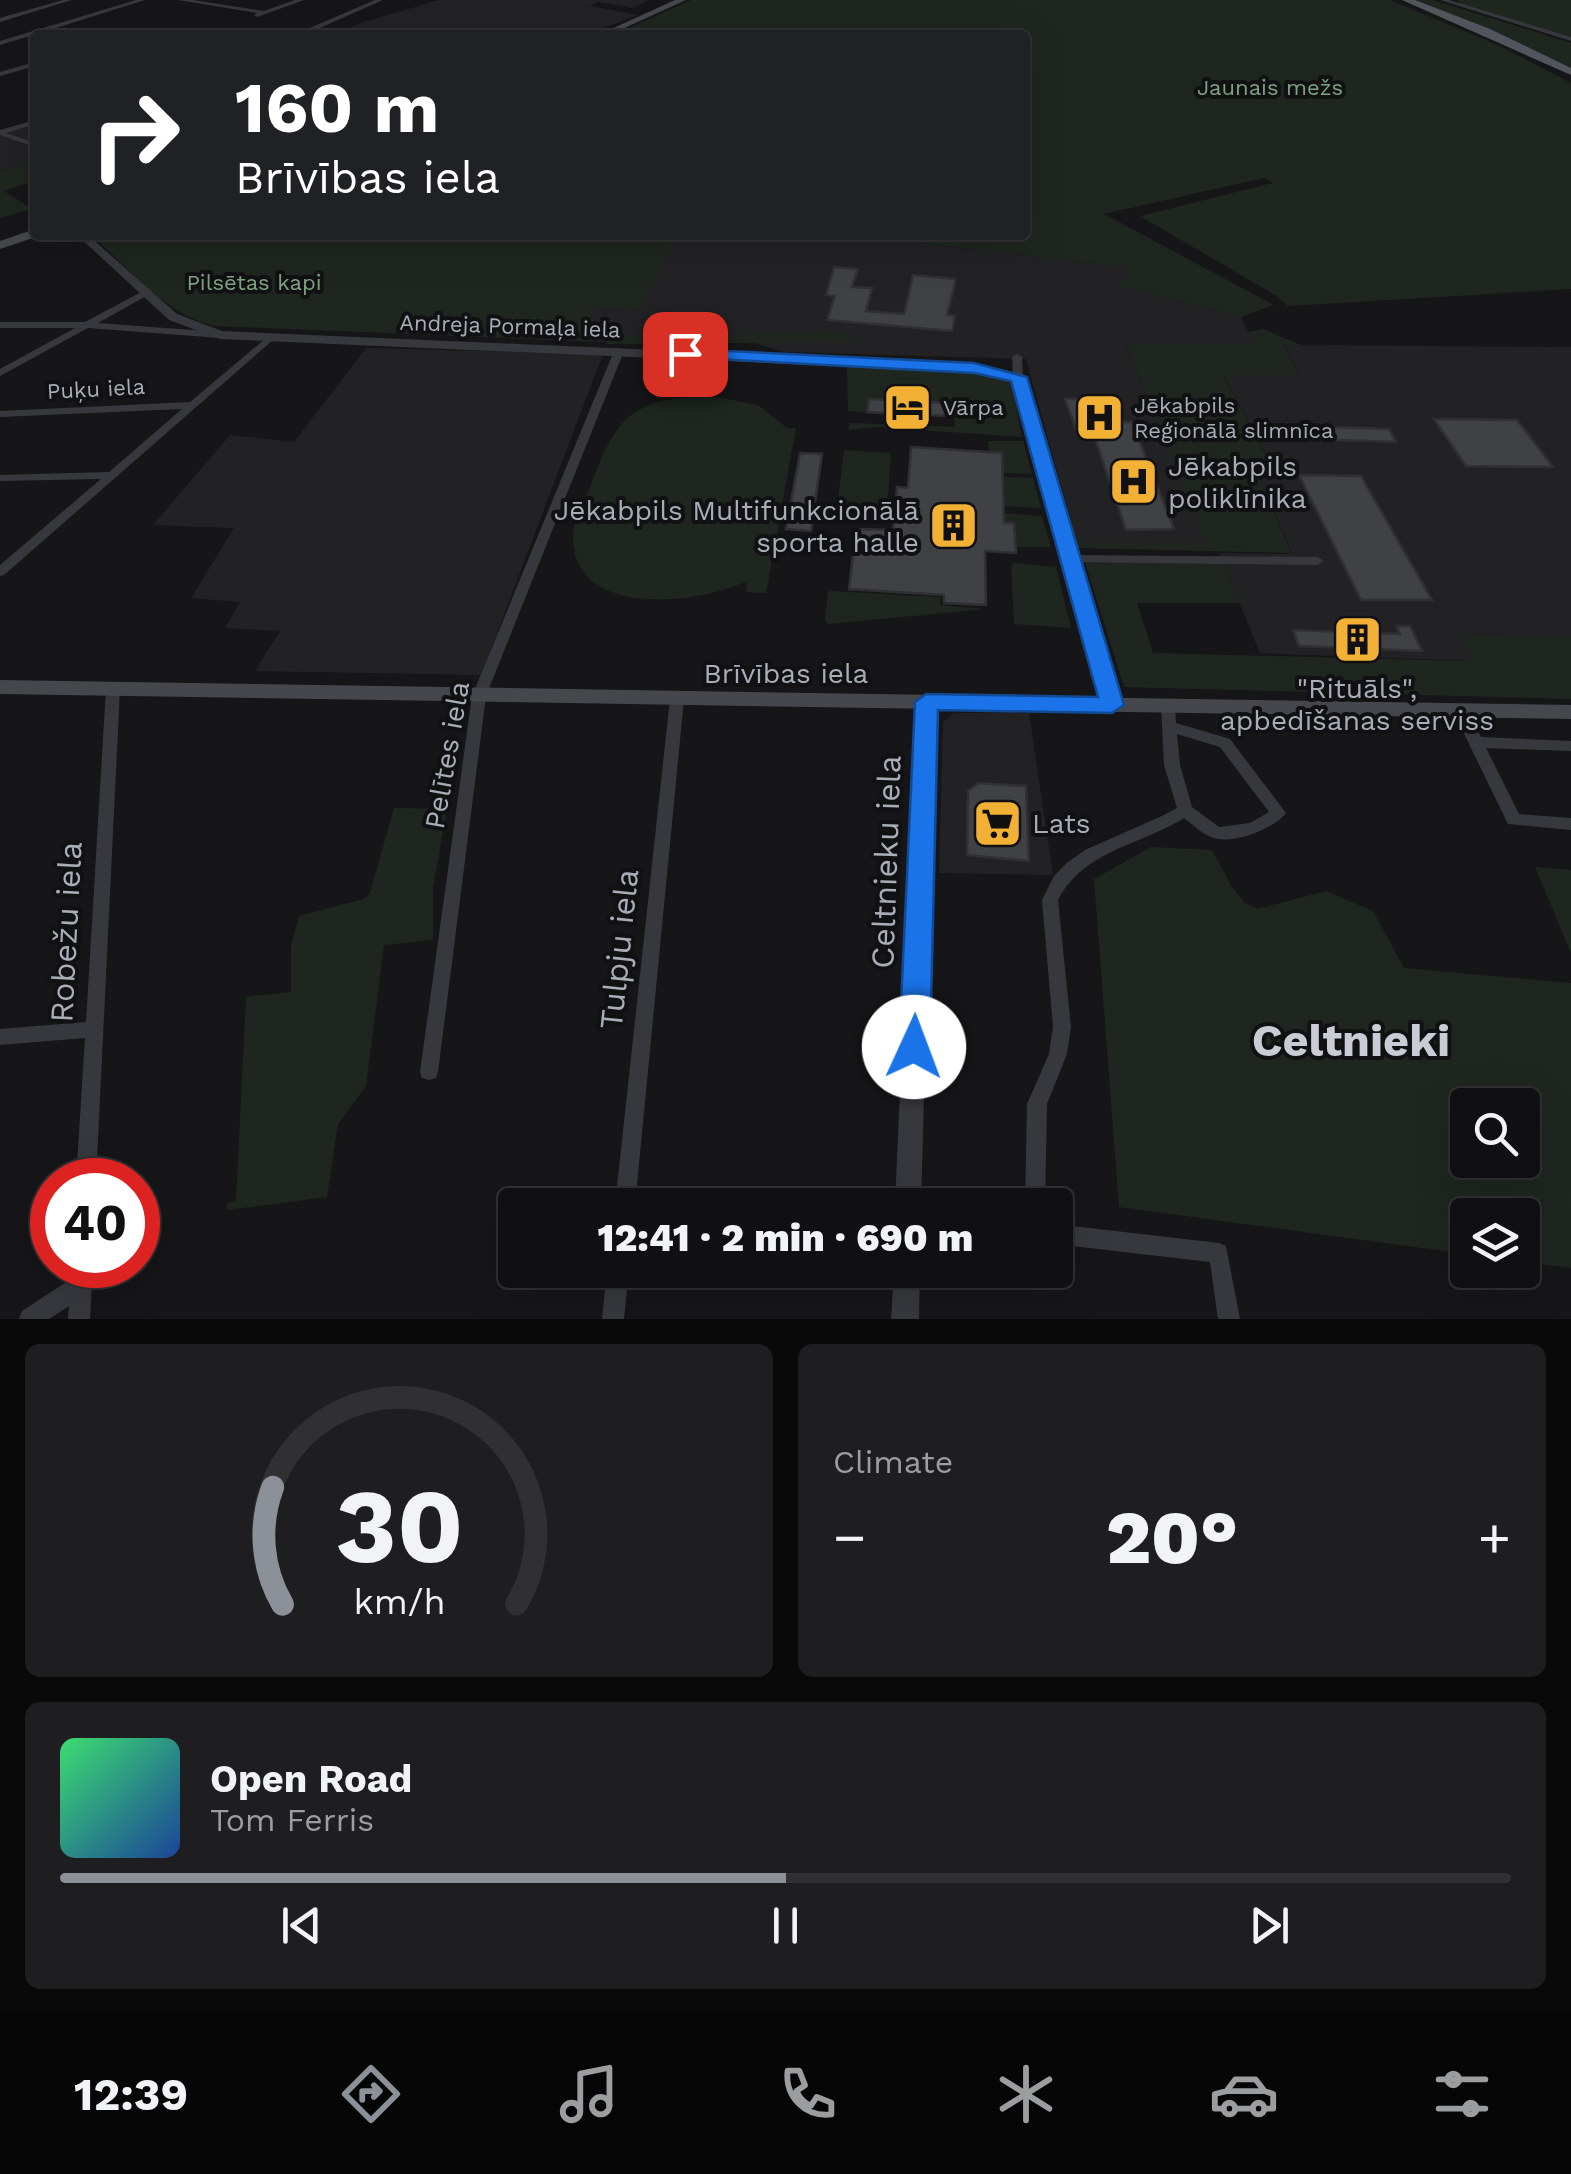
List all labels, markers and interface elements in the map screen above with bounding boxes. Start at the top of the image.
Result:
text: 160 m [235,67,439,149]
icon: right [70,70,200,200]
park label: Jaunais mežs [1197,75,1343,100]
text: Brīvības iela [235,151,500,204]
park label: Pilsētas kapi [186,270,322,295]
street label: Andreja Pormaļa iela [399,310,621,342]
pin [643,312,728,397]
icon: arrive [658,327,713,382]
street label: Puķu iela [46,374,146,404]
hotel icon: Vārpa [882,381,934,433]
hospital icon: Jēkabpils Reģionālā slimnīca [1073,392,1125,444]
place label: Jēkabpils Reģionālā slimnīca [1134,393,1333,443]
place label: Vārpa [943,395,1004,420]
place label: Jēkabpils poliklīnika [1168,450,1307,515]
hospital icon: Jēkabpils poliklīnika [1107,456,1159,508]
place label: Jēkabpils Multifunkcionālā sporta halle [554,494,919,559]
building icon: Jēkabpils Multifunkcionālā sporta halle [928,500,980,552]
building icon: "Rituāls", apbedīšanas serviss [1331,614,1383,666]
street label: Brīvības iela [704,657,869,690]
place label: "Rituāls", apbedīšanas serviss [1220,672,1494,737]
street label: Pelītes iela [418,679,476,831]
street label: Celtnieku iela [863,755,909,969]
supermarket icon: Lats [971,797,1023,849]
place label: Lats [1032,807,1091,840]
street label: Robežu iela [42,841,90,1023]
street label: Tulpju iela [592,867,646,1031]
position arrow [862,995,966,1099]
district label: Celtnieki [1252,1014,1450,1067]
map controls [1450,1088,1540,1288]
button: search [1450,1088,1540,1178]
speed limit sign: 40 [30,1158,160,1288]
button: layers [1450,1198,1540,1288]
text: 12:41 · 2 min · 690 m [598,1216,973,1260]
text: Climate [833,1443,953,1481]
text: 30 [335,1465,463,1587]
text: 20° [1106,1493,1238,1581]
text: − [833,1505,866,1569]
text: + [1478,1505,1511,1569]
text: km/h [353,1581,445,1623]
text: Open Road [210,1757,412,1801]
text: Tom Ferris [210,1801,374,1839]
icon: previous [274,1898,329,1953]
icon: pause [758,1898,813,1953]
icon: next [1242,1898,1297,1953]
icon: directions [336,2059,406,2129]
icon: music [554,2059,624,2129]
icon: phone [773,2059,843,2129]
icon: climate [991,2059,1061,2129]
icon: car [1209,2059,1279,2129]
icon: filters [1427,2059,1497,2129]
text: 12:39 [74,2068,188,2121]

